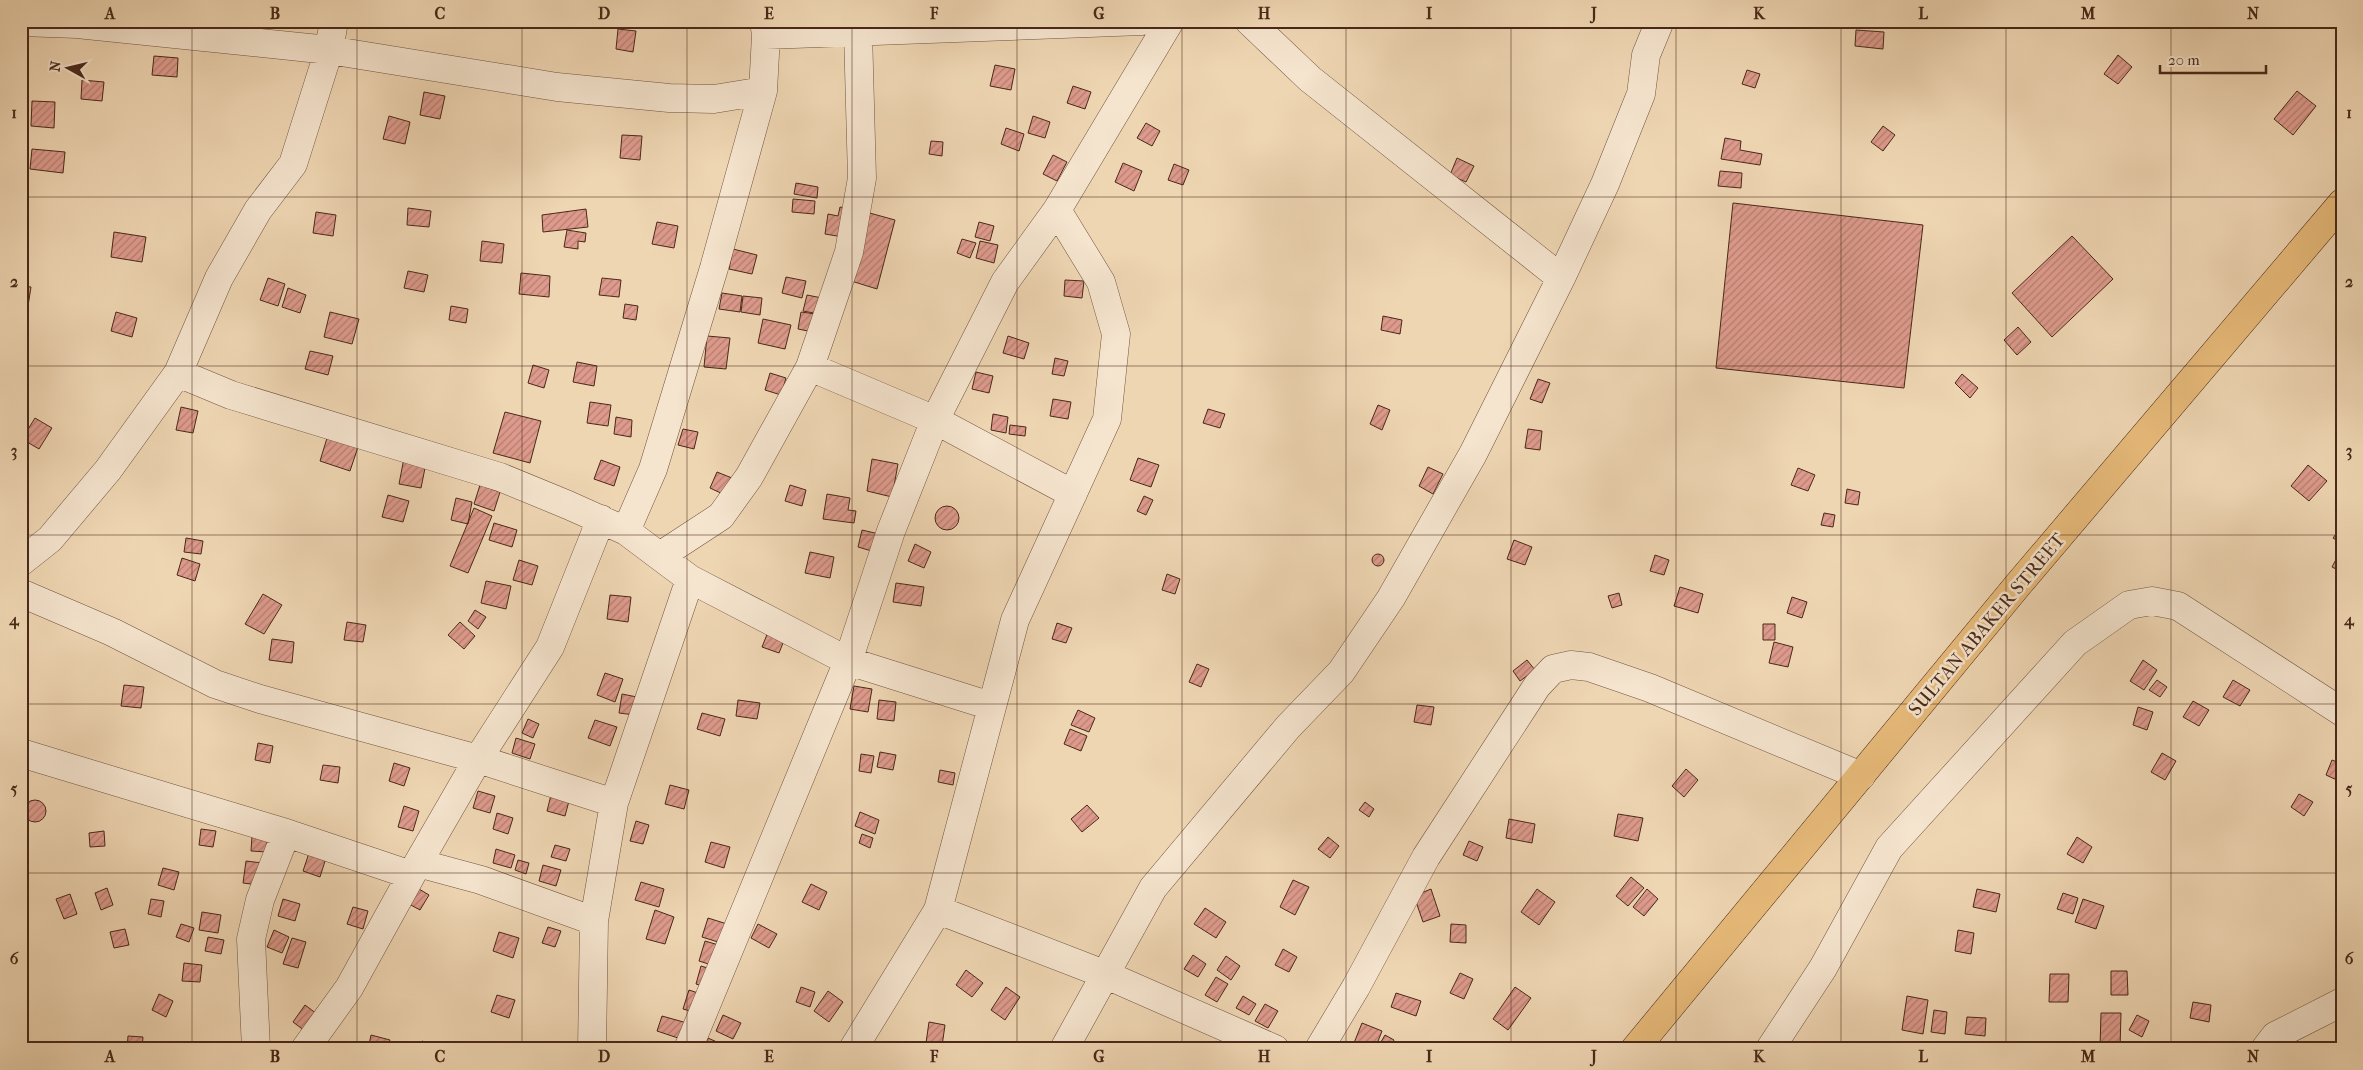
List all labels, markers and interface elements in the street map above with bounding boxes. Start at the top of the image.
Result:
text: A [104,4,116,23]
text: B [270,4,280,23]
text: C [435,4,446,23]
text: D [598,4,610,23]
text: E [764,4,774,23]
text: F [929,4,939,23]
text: G [1093,4,1105,23]
text: H [1258,4,1271,23]
text: I [1426,4,1433,23]
text: J [1589,4,1597,24]
text: K [1753,4,1766,23]
text: L [1918,4,1928,23]
text: M [2080,4,2096,23]
text: N [2247,4,2260,23]
north arrow [42,42,92,92]
scale bar [2160,42,2267,74]
text: 20 m [2168,51,2200,69]
text: N [46,59,65,73]
text: 1 [11,103,17,122]
text: 1 [2346,103,2352,122]
text: 2 [10,272,18,291]
text: 2 [2345,272,2353,291]
text: 3 [11,441,17,461]
text: 3 [2346,441,2352,461]
street label: SULTAN ABAKER STREET [1904,529,2070,720]
text: 4 [8,610,20,630]
text: 4 [2343,610,2355,630]
text: 5 [11,779,18,798]
text: 5 [2346,779,2353,798]
text: 6 [10,949,19,968]
text: 6 [2345,949,2354,968]
text: A [104,1047,116,1066]
text: B [270,1047,280,1066]
text: C [435,1047,446,1066]
text: D [598,1047,610,1066]
text: E [764,1047,774,1066]
text: F [929,1047,939,1066]
text: G [1093,1047,1105,1066]
text: H [1258,1047,1271,1066]
text: I [1426,1047,1433,1066]
text: J [1589,1047,1597,1067]
text: K [1753,1047,1766,1066]
text: L [1918,1047,1928,1066]
text: M [2080,1047,2096,1066]
text: N [2247,1047,2260,1066]

